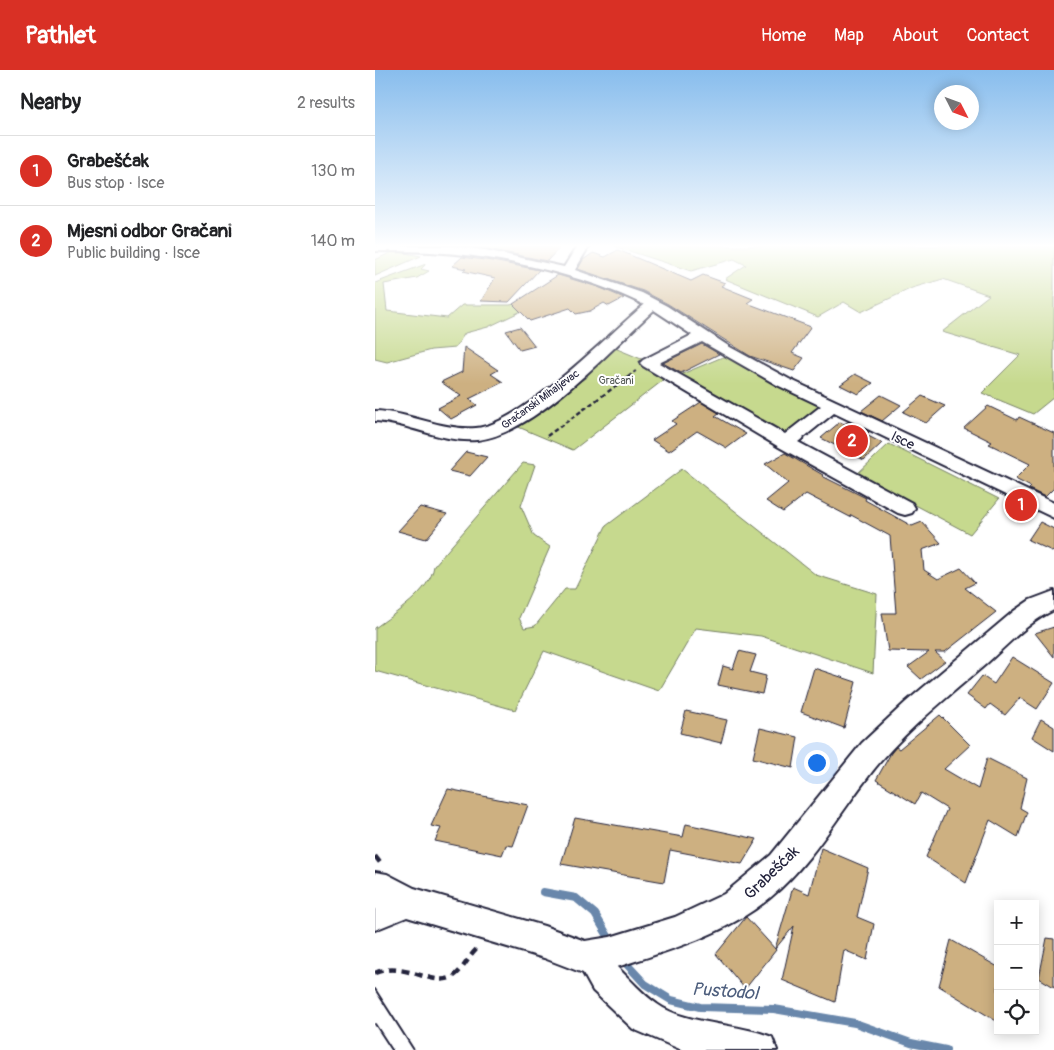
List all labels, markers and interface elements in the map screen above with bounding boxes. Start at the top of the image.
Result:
text: Pathlet [25,21,96,50]
text: Home [761,24,806,47]
text: Map [834,24,864,47]
text: About [892,24,938,47]
text: Contact [966,24,1029,47]
north arrow [934,85,979,130]
text: Nearby [20,89,81,116]
text: 2 results [297,93,355,113]
text: Grabešćak [67,149,149,173]
text: 1 [33,161,39,181]
text: 130 m [311,161,355,181]
text: Bus stop · Isce [67,173,164,193]
text: Mjesni odbor Gračani [67,219,232,243]
text: 2 [32,231,40,251]
text: 140 m [311,231,355,251]
text: Public building · Isce [67,243,200,263]
street label: Gračanski Mihaljevac [499,367,582,432]
park label: Gračani [598,374,634,387]
pin: 2 [836,422,868,460]
street label: Isce [888,427,917,453]
pin: 1 [1005,486,1037,524]
your location [804,750,830,776]
street label: Grabešćak [740,841,804,904]
map controls [994,900,1039,1035]
button: + [994,900,1039,945]
button: − [994,945,1039,990]
water label: Pustodol [691,978,761,1005]
button: locate [994,990,1039,1035]

